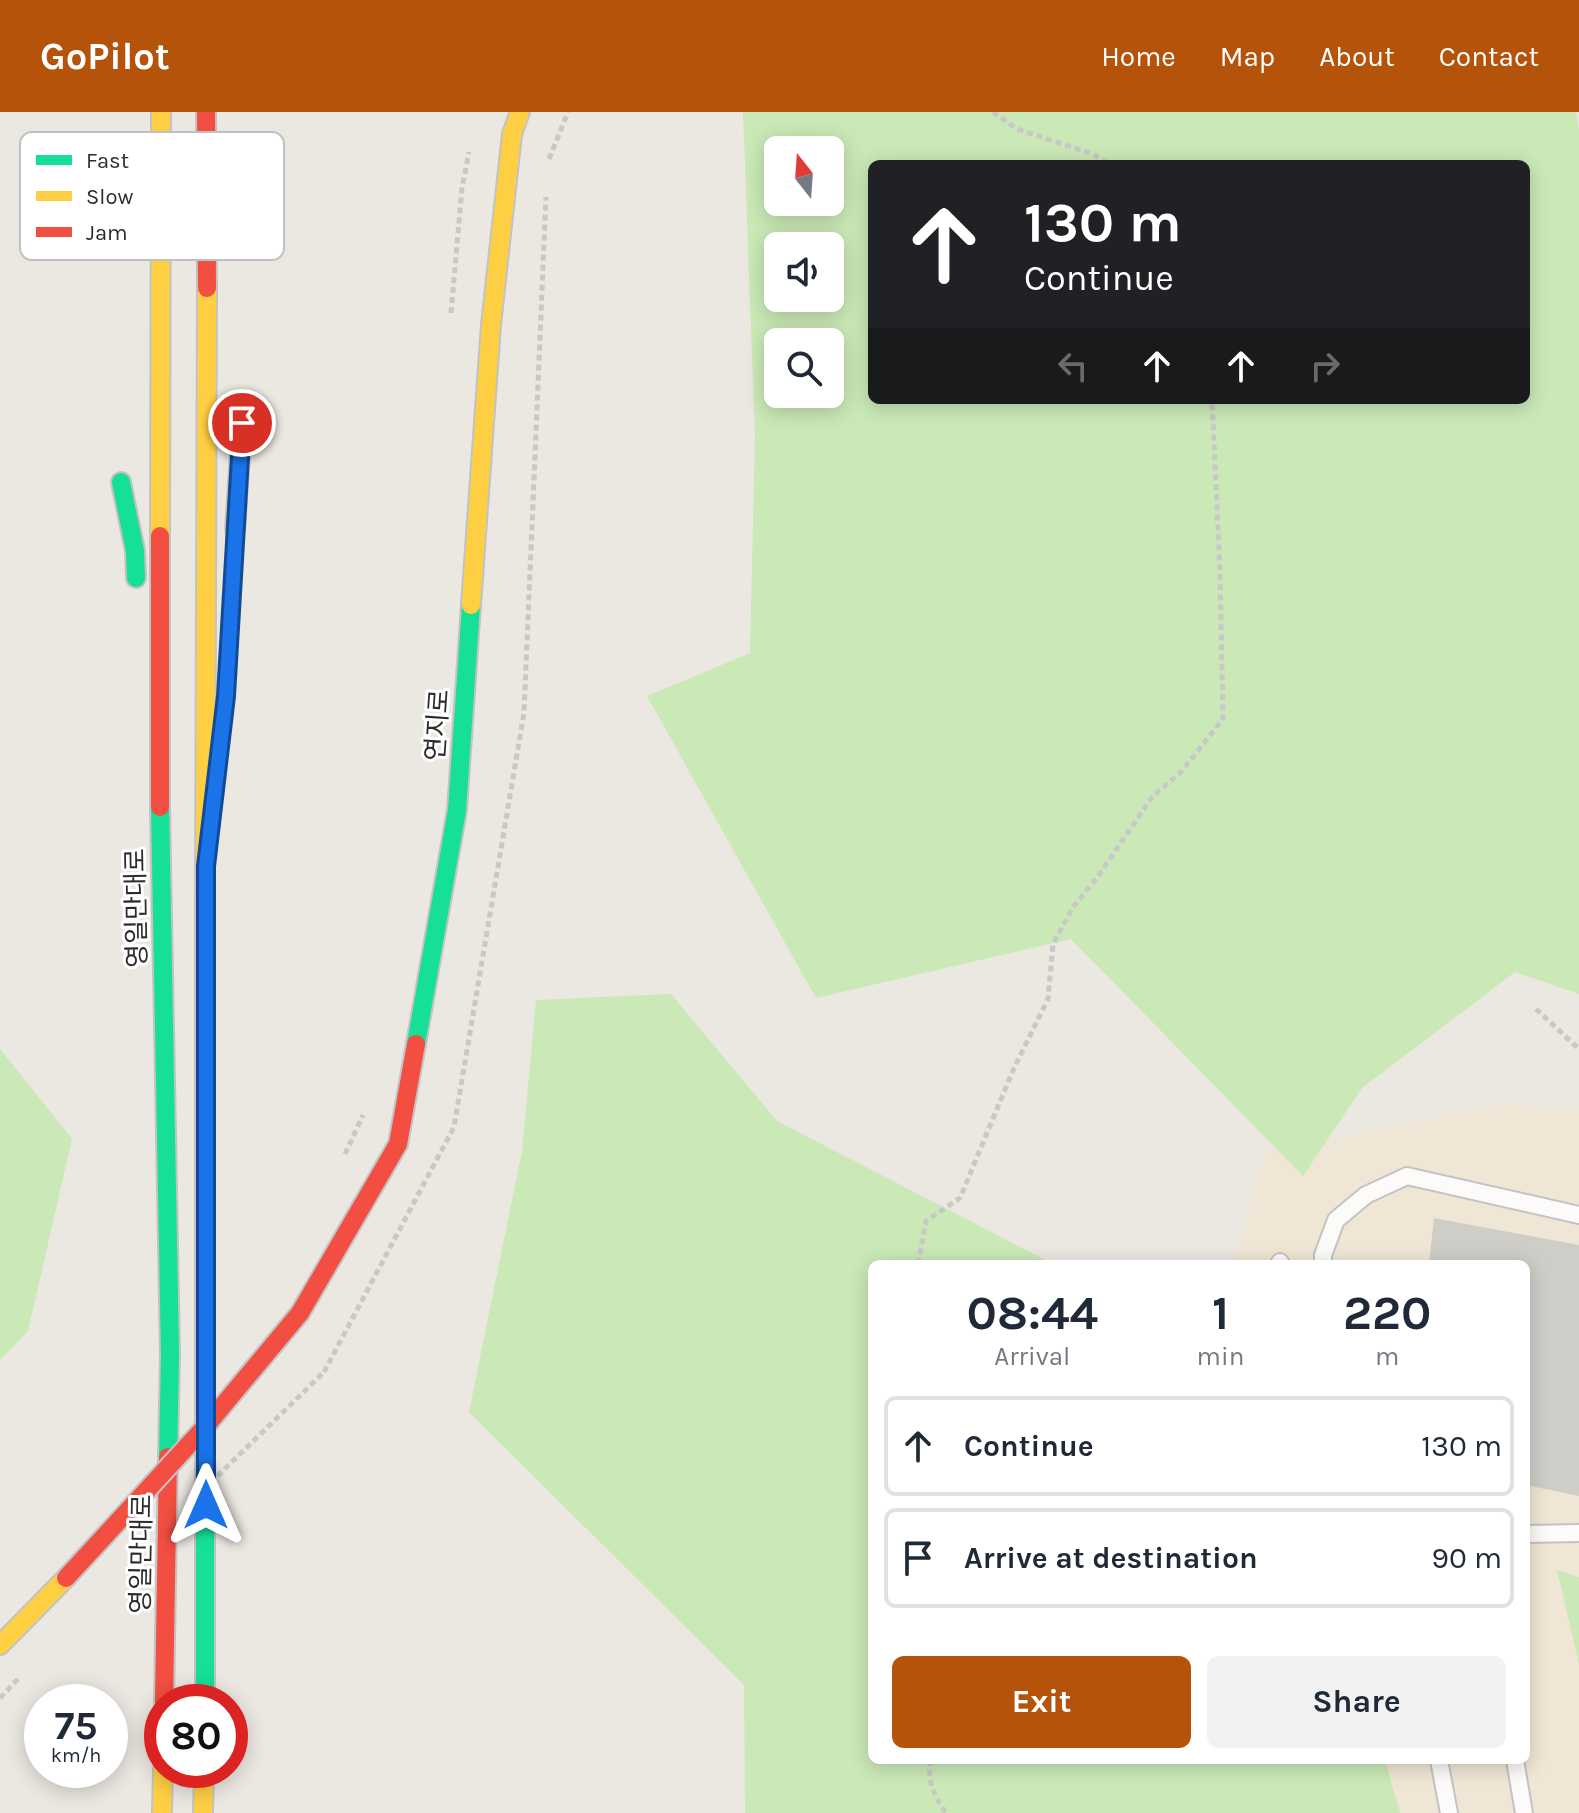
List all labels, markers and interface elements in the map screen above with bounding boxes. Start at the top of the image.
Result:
text: GoPilot [40,34,170,79]
text: Home [1101,40,1176,73]
text: Map [1220,40,1275,73]
text: About [1319,40,1395,73]
text: Contact [1439,40,1539,73]
legend [20,132,284,260]
north arrow [764,136,844,216]
map controls [764,136,844,408]
text: Fast [86,148,129,174]
text: Slow [86,184,133,210]
text: 130 m [1024,190,1182,255]
icon: ahead [892,192,996,296]
text: Jam [86,220,128,246]
button: sound [764,232,844,312]
text: Continue [1024,257,1174,299]
button: search [764,328,844,408]
icon: left [1051,344,1095,388]
icon: ahead [1135,344,1179,388]
icon: ahead [1219,344,1263,388]
icon: right [1303,344,1347,388]
pin [208,389,276,457]
icon: arrive [220,401,264,445]
street label: 연지로 [420,688,455,762]
street label: 영일만대로 [120,848,153,968]
text: 08:44 [967,1285,1098,1341]
text: 1 [1212,1285,1229,1341]
text: 220 [1343,1285,1431,1341]
text: Arrival [994,1341,1070,1372]
text: min [1197,1341,1244,1372]
text: m [1375,1341,1399,1372]
icon: ahead [896,1424,940,1468]
text: Continue [964,1428,1094,1464]
text: 130 m [1421,1428,1502,1464]
position arrow [164,1463,248,1547]
street label: 영일만대로 [125,1494,158,1614]
icon: arrive [896,1536,940,1580]
text: Arrive at destination [964,1540,1258,1576]
text: 90 m [1432,1540,1502,1576]
button: Exit [892,1656,1191,1748]
button: Share [1207,1656,1506,1748]
speed limit sign: 80 [144,1684,248,1788]
text: 75 [54,1702,98,1749]
text: km/h [51,1744,101,1767]

